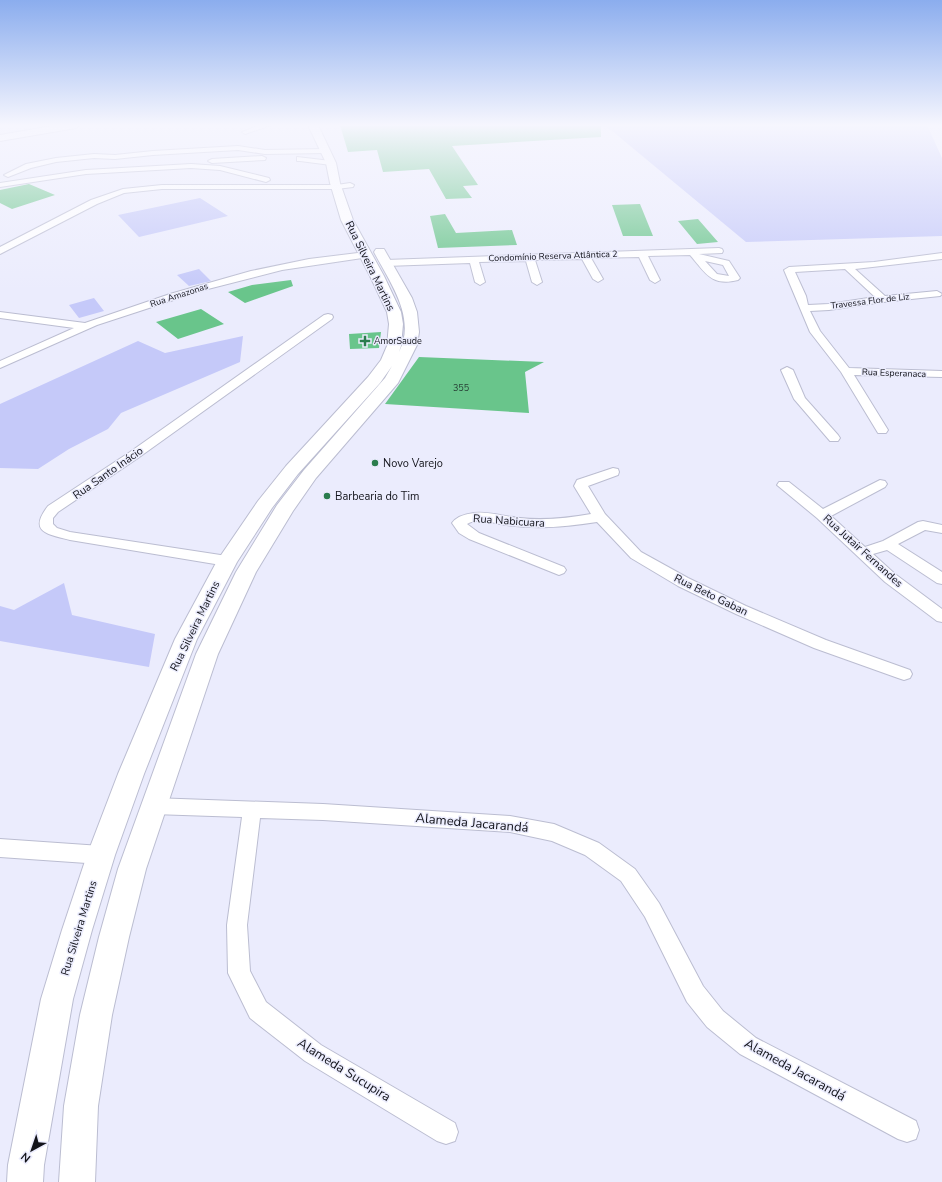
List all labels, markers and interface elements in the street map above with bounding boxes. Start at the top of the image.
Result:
street label: Rua Silveira Martins [342,218,398,314]
street label: Condomínio Reserva Atlântica 2 [488,248,618,264]
street label: Rua Amazonas [148,280,210,310]
street label: Travessa Flor de Liz [830,290,910,312]
marker: AmorSaude [359,335,371,347]
place label: AmorSaude [374,335,422,347]
street label: Rua Esperanaca [862,366,927,380]
house number: 355 [453,382,469,394]
street label: Rua Santo Inácio [70,443,146,503]
place label: Novo Varejo [383,456,443,471]
marker: Novo Varejo [370,458,380,468]
place label: Barbearia do Tim [335,489,419,504]
marker: Barbearia do Tim [322,491,332,501]
street label: Rua Nabicuara [473,511,546,531]
street label: Rua Jutair Fernandes [820,511,906,591]
street label: Rua Beto Gaban [672,571,750,619]
street label: Rua Silveira Martins [167,578,223,674]
street label: Alameda Jacarandá [415,809,529,837]
street label: Rua Silveira Martins [57,879,101,977]
street label: Alameda Sucupira [294,1034,394,1106]
street label: Alameda Jacarandá [741,1035,849,1105]
north arrow [12,1130,52,1170]
text: N [18,1149,34,1166]

